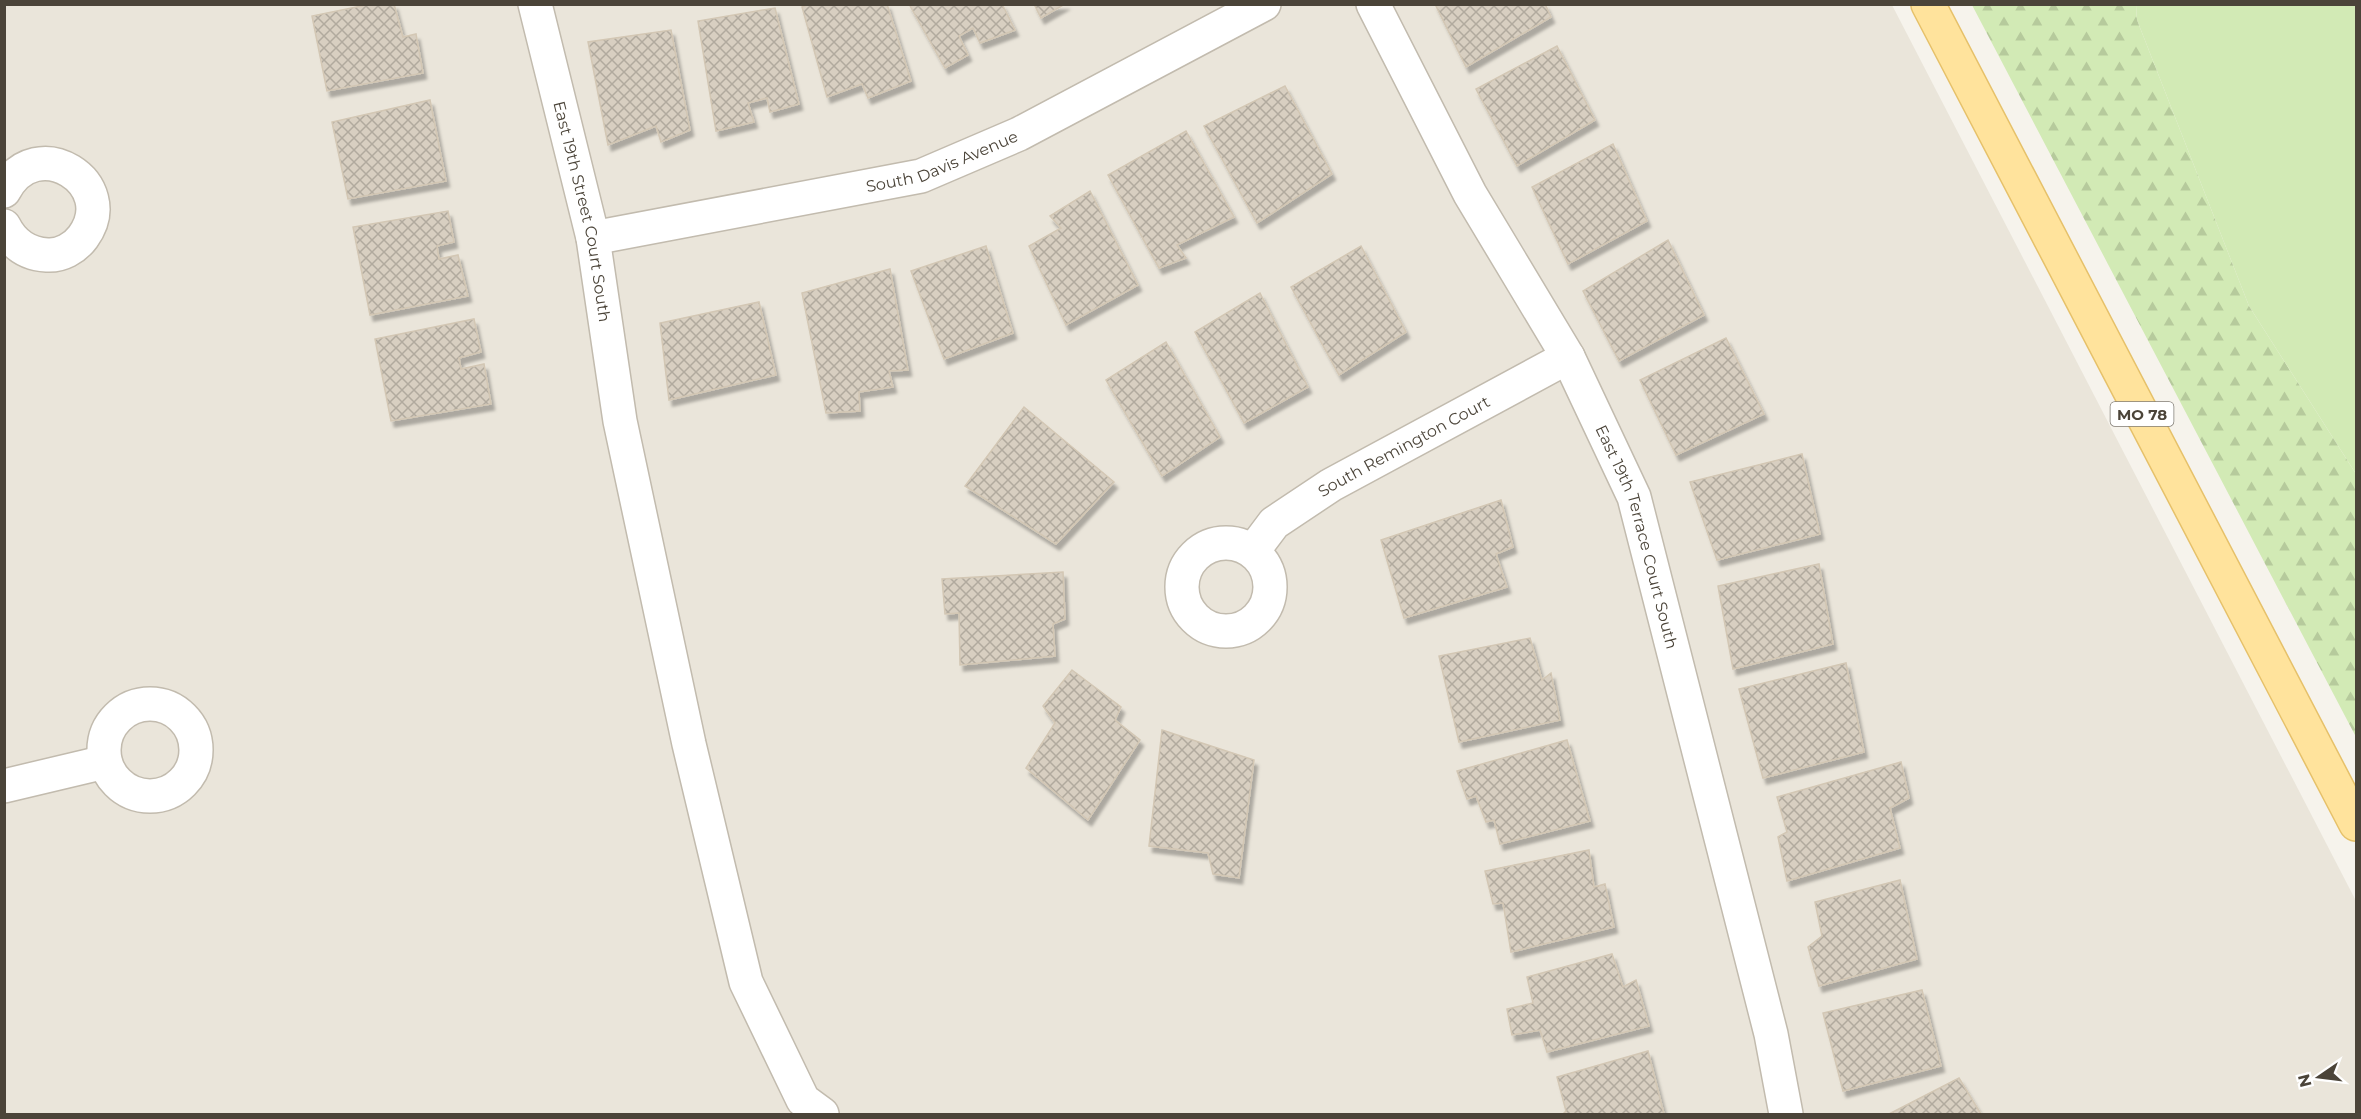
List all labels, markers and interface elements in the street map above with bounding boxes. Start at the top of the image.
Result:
street label: East 19th Street Court South [550,99,615,323]
street label: South Davis Avenue [864,126,1021,196]
street label: South Remington Court [1314,391,1493,501]
road number: MO 78 [2110,402,2174,426]
street label: East 19th Terrace Court South [1592,422,1682,651]
north arrow [2289,1047,2349,1107]
text: N [2294,1072,2316,1089]

